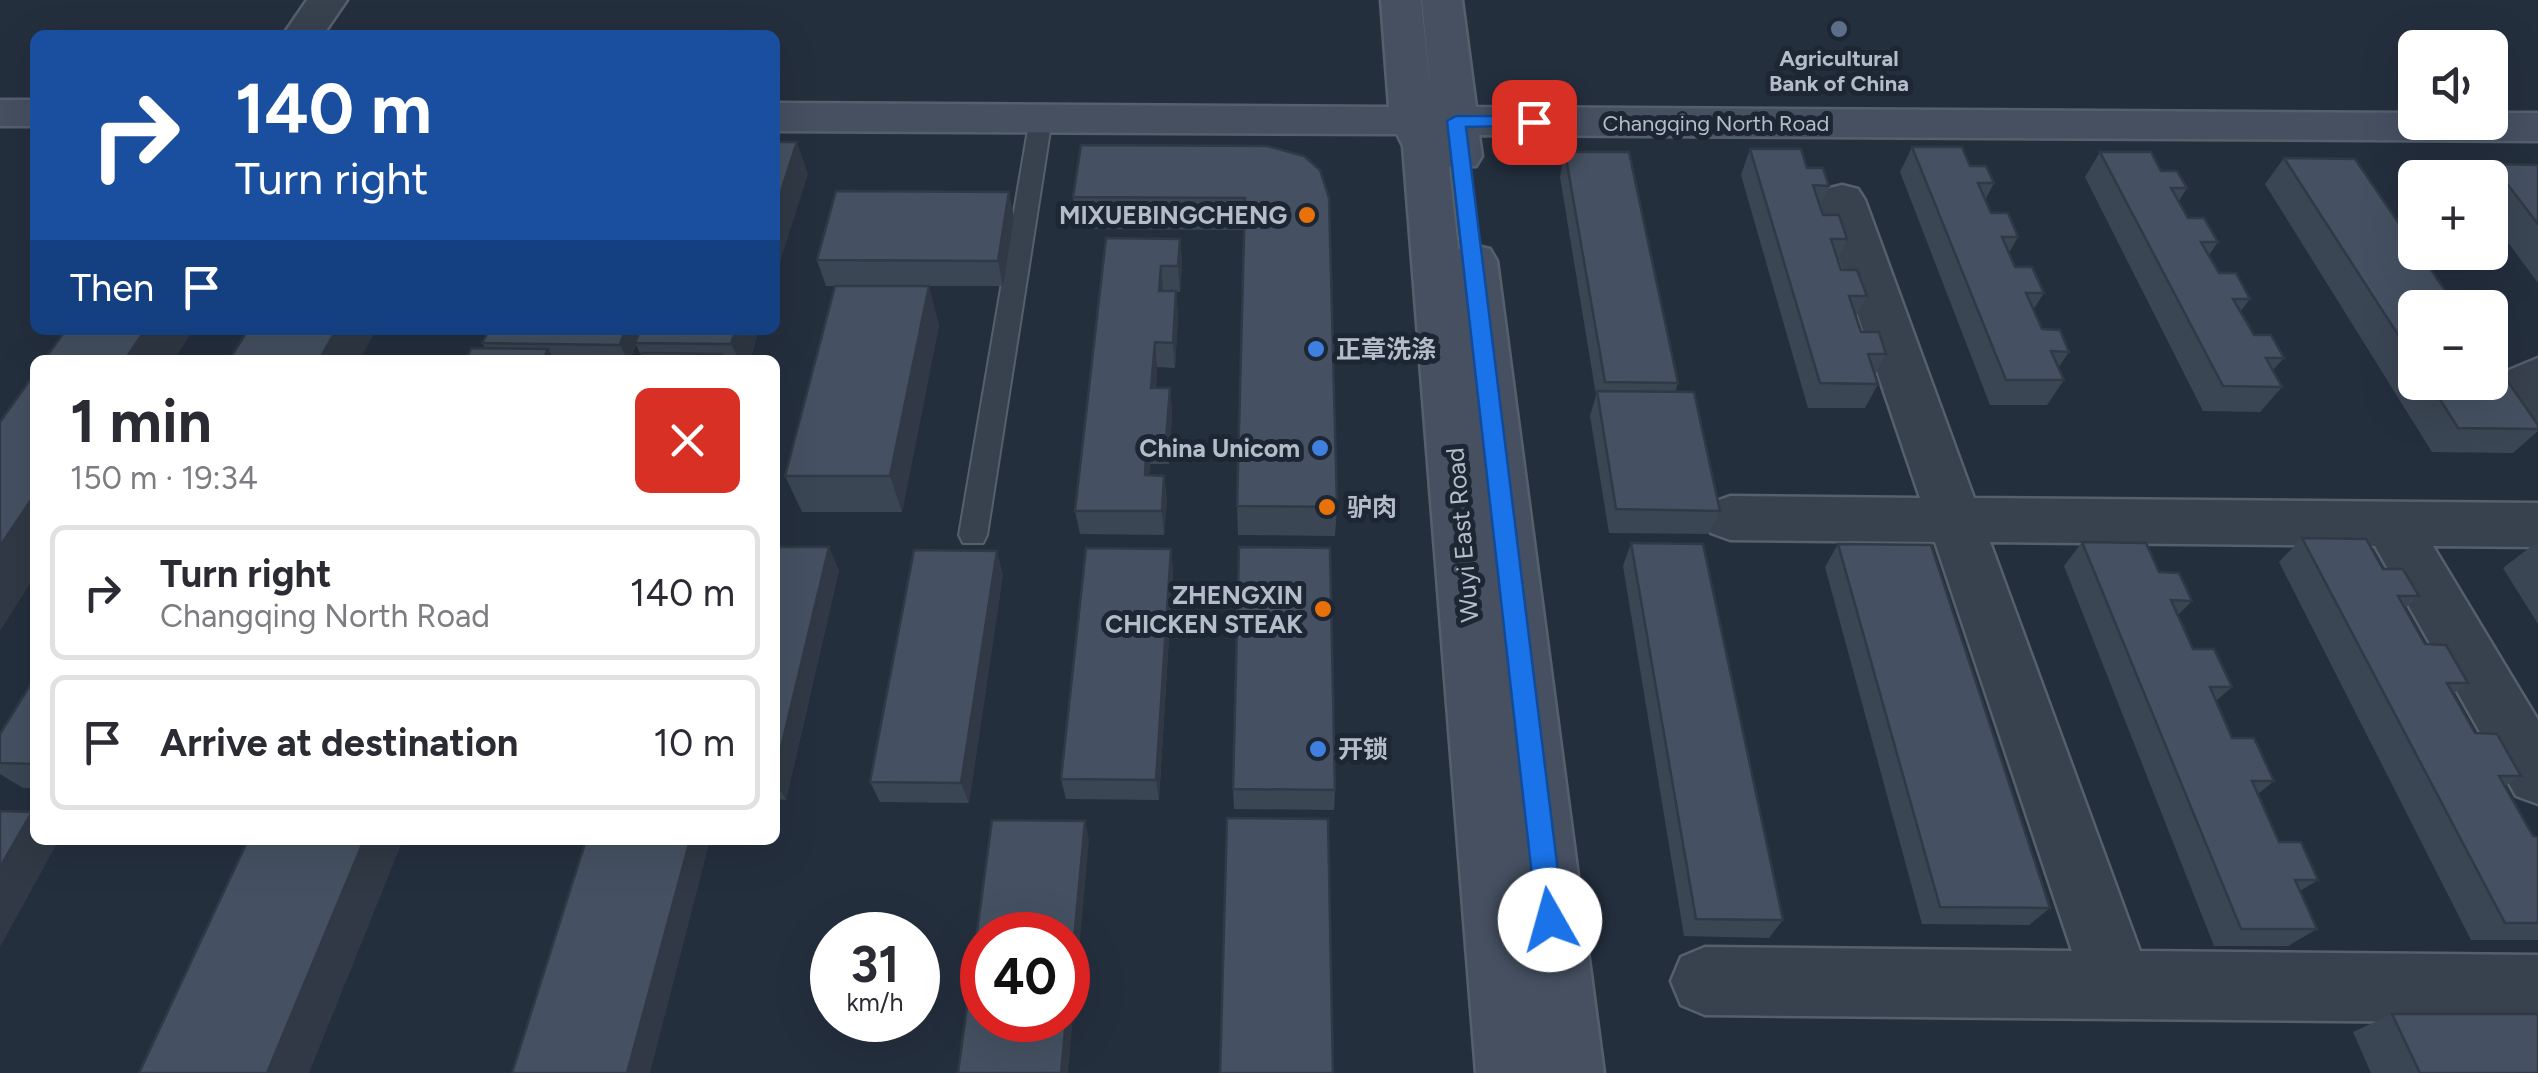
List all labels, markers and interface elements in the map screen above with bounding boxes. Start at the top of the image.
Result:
marker: Agricultural Bank of China [1828,18,1850,40]
map controls [2398,30,2508,400]
button: sound [2398,30,2508,140]
place label: Agricultural Bank of China [1769,45,1909,97]
text: 140 m [235,66,432,151]
icon: right [70,70,200,200]
pin [1492,80,1577,165]
icon: arrive [1507,95,1562,150]
street label: Changqing North Road [1603,110,1829,137]
text: Turn right [235,151,428,205]
button: + [2398,160,2508,270]
place label: MIXUEBINGCHENG [1059,200,1287,230]
marker: MIXUEBINGCHENG [1296,204,1318,226]
icon: arrive [174,260,229,315]
text: Then [70,265,154,311]
button: − [2398,290,2508,400]
place label: 正章洗涤 [1336,334,1436,364]
marker: 正章洗涤 [1305,338,1327,360]
text: 1 min [70,385,212,457]
button: close [635,388,740,493]
place label: China Unicom [1139,433,1300,463]
marker: China Unicom [1309,437,1331,459]
street label: Wuyi East Road [1439,446,1485,624]
text: 150 m · 19:34 [70,459,258,497]
place label: 驴肉 [1347,492,1397,522]
marker: 驴肉 [1316,496,1338,518]
text: Turn right [160,551,332,597]
icon: right [75,565,130,620]
text: 140 m [630,570,735,616]
place label: ZHENGXIN CHICKEN STEAK [1105,580,1303,639]
text: Changqing North Road [160,597,490,635]
marker: ZHENGXIN CHICKEN STEAK [1312,598,1334,620]
icon: arrive [75,715,130,770]
text: Arrive at destination [160,720,518,766]
text: 10 m [653,720,735,766]
place label: 开锁 [1338,734,1388,764]
marker: 开锁 [1307,738,1329,760]
position arrow [1498,868,1602,972]
speed limit sign: 40 [960,912,1090,1042]
text: 31 [851,934,899,995]
text: km/h [846,987,904,1017]

